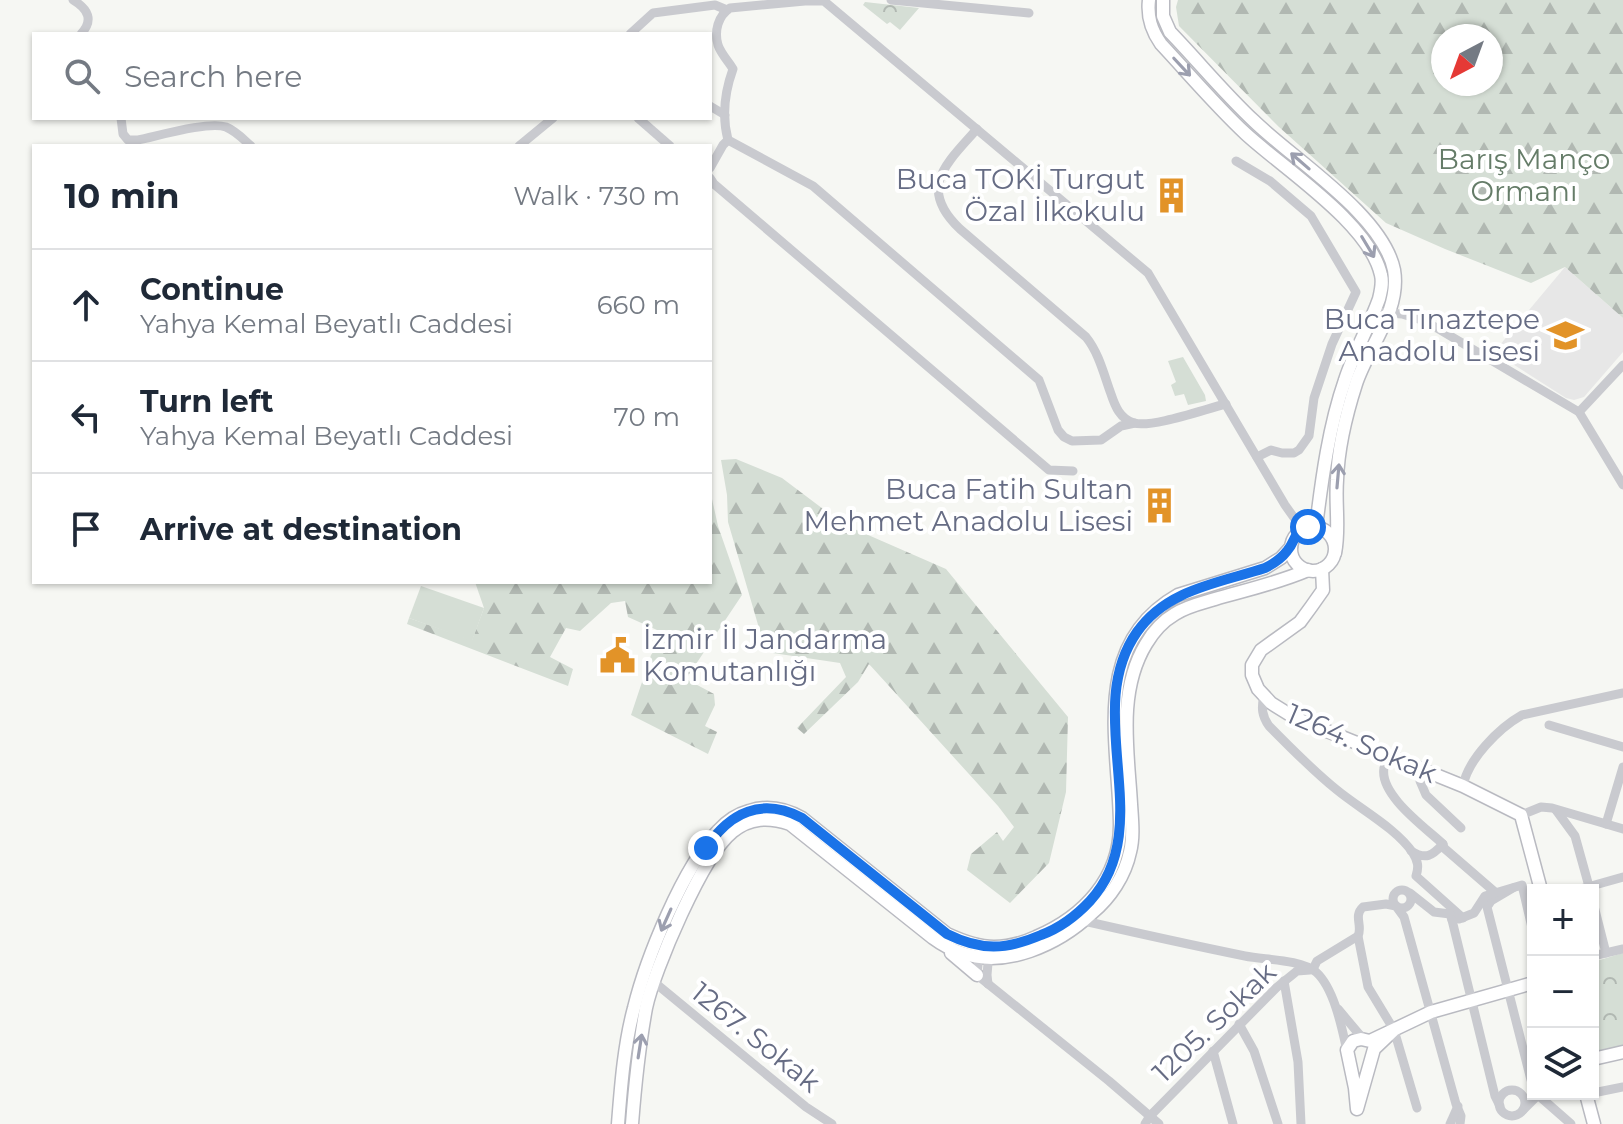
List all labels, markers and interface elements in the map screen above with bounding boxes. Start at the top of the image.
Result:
north arrow [1431,24,1503,96]
search box [32,32,712,120]
icon: search [60,54,104,98]
one-way arrow [1172,56,1190,76]
text: Search here [124,58,302,95]
park label: Barış Manço Ormanı [1438,142,1610,208]
one-way arrow [1290,152,1310,170]
place label: Buca TOKİ Turgut Özal İlkokulu [896,162,1145,228]
text: 10 min [64,175,179,217]
building icon: Buca TOKİ Turgut Özal İlkokulu [1152,176,1190,214]
text: Walk · 730 m [513,180,680,212]
one-way arrow [1360,235,1376,258]
text: Continue [140,271,284,308]
icon: ahead [64,283,108,327]
text: 660 m [597,289,680,321]
place label: Buca Tınaztepe Anadolu Lisesi [1324,302,1540,368]
text: Yahya Kemal Beyatlı Caddesi [140,308,513,340]
school or university icon: Buca Tınaztepe Anadolu Lisesi [1547,316,1585,354]
text: Turn left [140,383,273,420]
icon: left [64,395,108,439]
text: 70 m [614,401,680,433]
text: Yahya Kemal Beyatlı Caddesi [140,420,513,452]
one-way arrow [1331,463,1346,489]
place label: Buca Fatih Sultan Mehmet Anadolu Lisesi [804,472,1133,538]
building icon: Buca Fatih Sultan Mehmet Anadolu Lisesi [1140,486,1178,524]
icon: arrive [64,507,108,551]
route start [1290,509,1326,545]
text: Arrive at destination [140,511,462,548]
place label: İzmir İl Jandarma Komutanlığı [643,622,887,688]
public building icon: İzmir İl Jandarma Komutanlığı [598,636,636,674]
street label: 1264. Sokak [1282,696,1442,790]
route end [688,830,724,866]
map controls [1527,884,1599,1100]
button: + [1527,884,1599,956]
one-way arrow [658,908,673,932]
street label: 1205. Sokak [1145,955,1283,1089]
button: − [1527,956,1599,1028]
street label: 1267. Sokak [685,975,827,1099]
button: layers [1527,1028,1599,1100]
one-way arrow [633,1034,648,1060]

